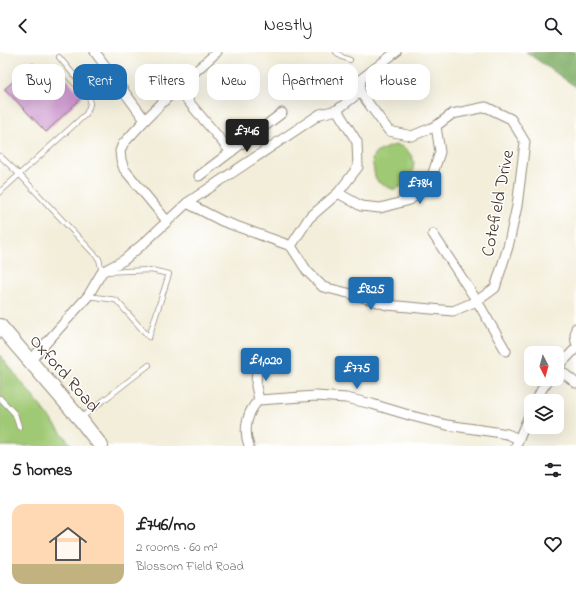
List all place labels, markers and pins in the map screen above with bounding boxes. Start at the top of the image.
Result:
pin: £746 [223,119,271,153]
pin: £784 [396,171,444,205]
pin: £825 [347,277,395,311]
pin: £1,020 [233,348,299,382]
pin: £775 [333,356,381,390]

